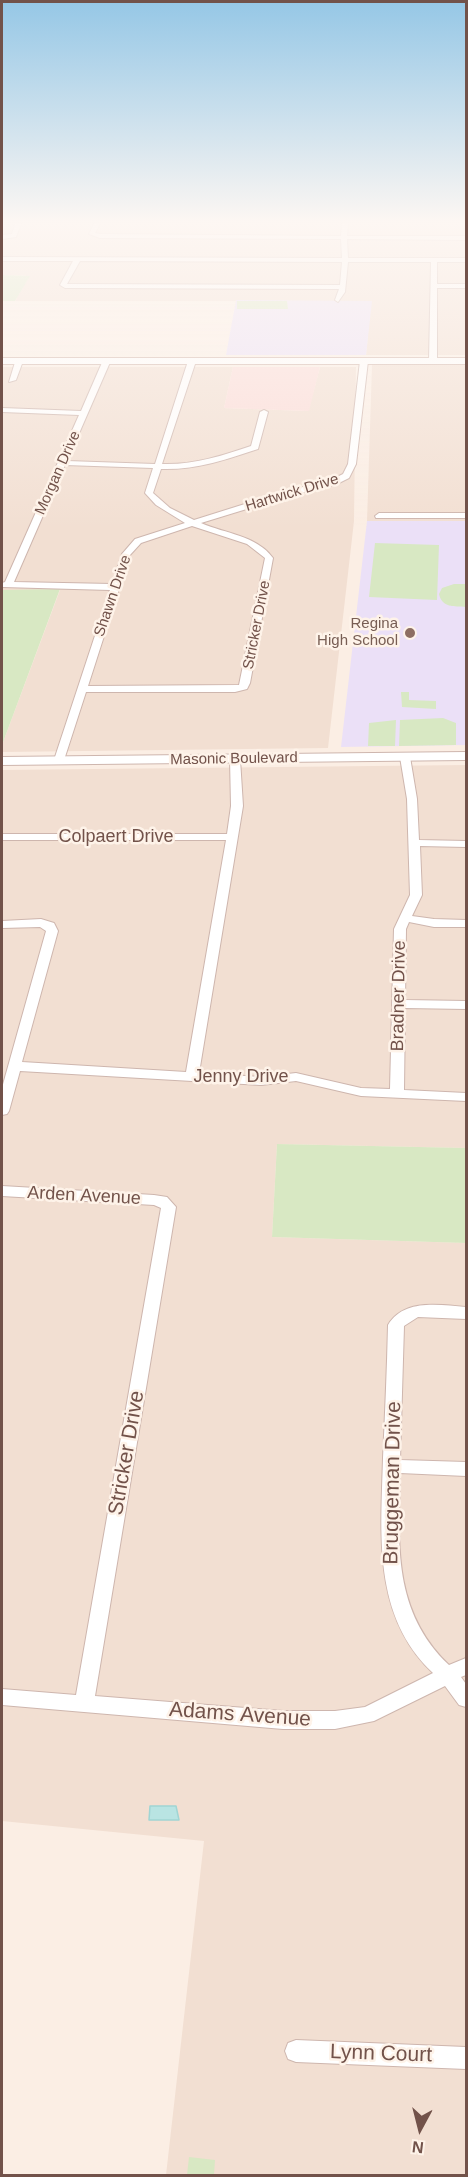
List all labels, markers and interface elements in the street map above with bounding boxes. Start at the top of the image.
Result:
street label: Morgan Drive [31,428,85,518]
street label: Hartwick Drive [243,470,341,516]
street label: Shawn Drive [91,553,135,639]
street label: Stricker Drive [240,579,274,671]
place label: Regina High School [317,615,398,650]
marker: Regina High School [403,626,417,640]
street label: Masonic Boulevard [170,749,298,769]
street label: Colpaert Drive [58,826,174,848]
street label: Bradner Drive [387,940,411,1052]
street label: Jenny Drive [193,1066,289,1088]
street label: Arden Avenue [27,1182,141,1210]
street label: Stricker Drive [104,1389,150,1517]
street label: Bruggeman Drive [379,1401,407,1565]
street label: Adams Avenue [168,1697,312,1733]
street label: Lynn Court [330,2040,432,2068]
north arrow [390,2099,450,2159]
text: N [411,2138,425,2157]

